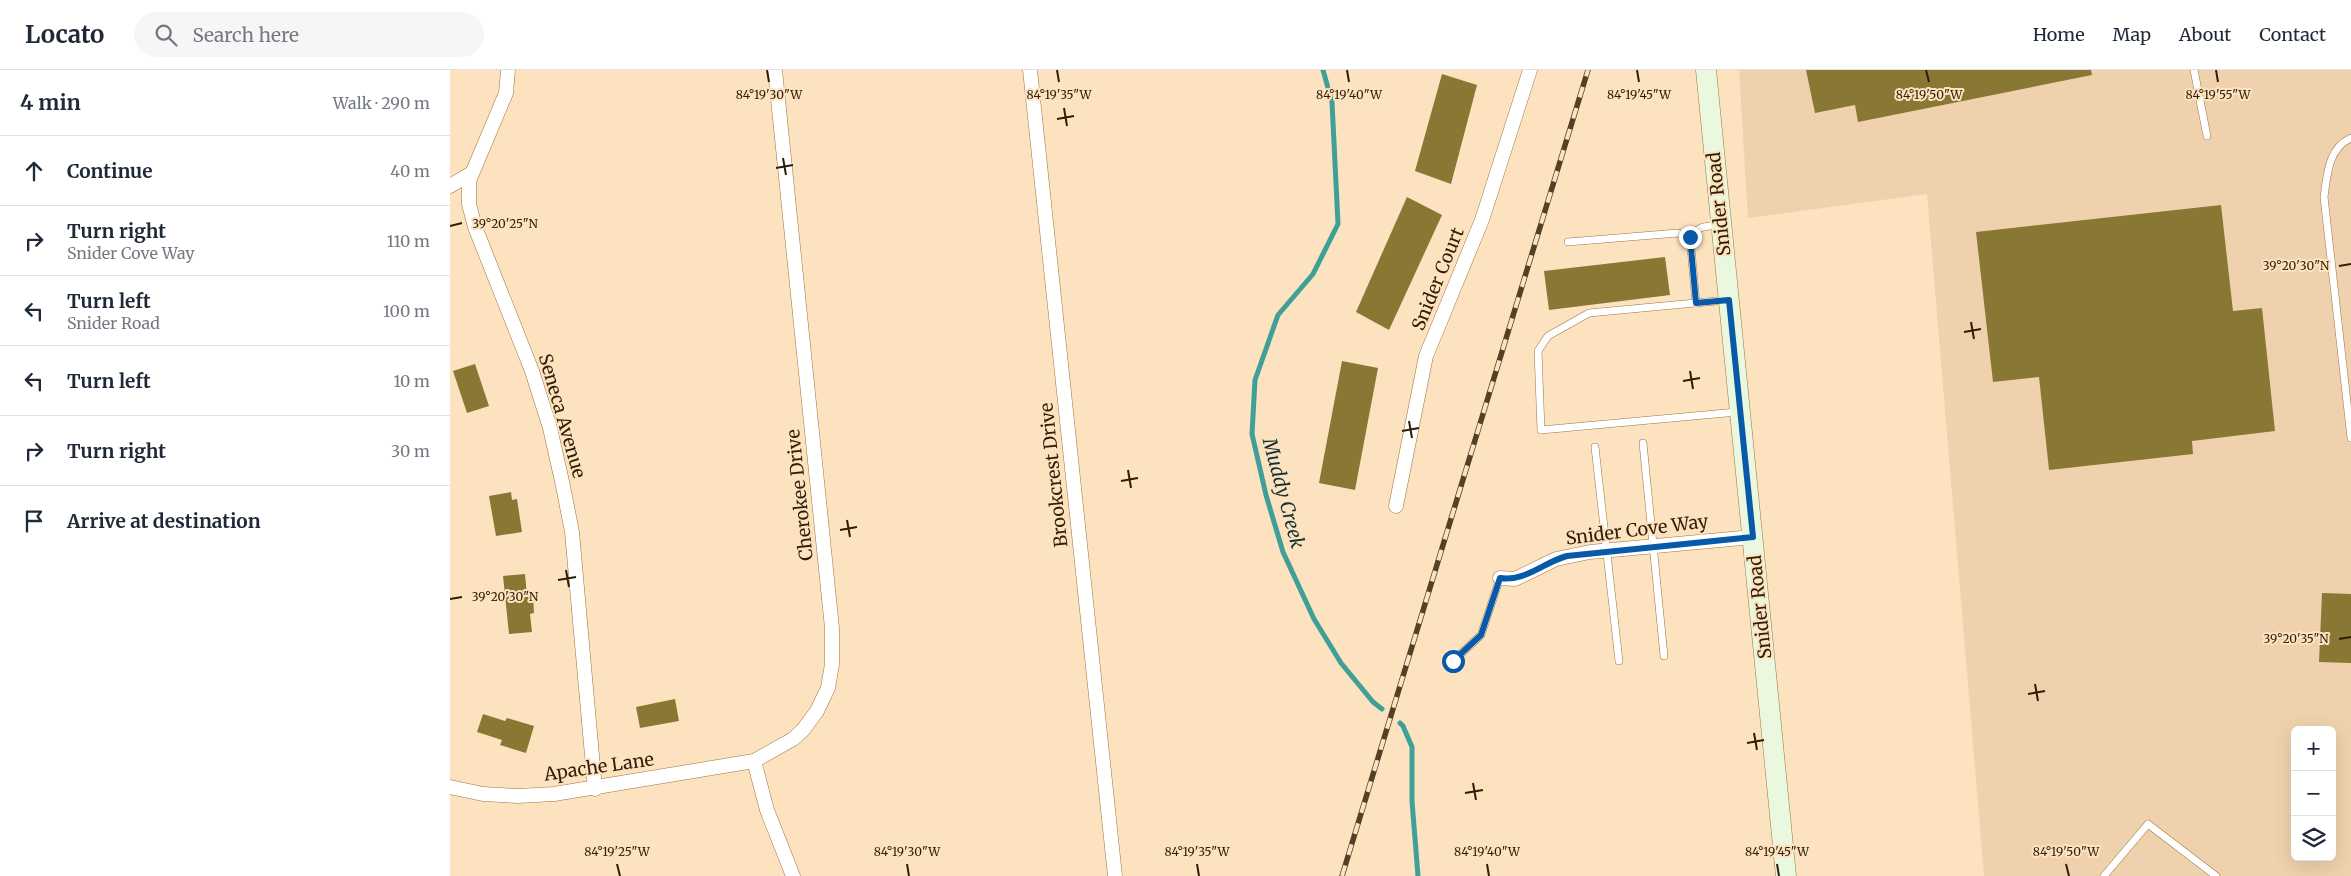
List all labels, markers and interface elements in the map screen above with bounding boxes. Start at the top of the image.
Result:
search box [134,12,484,57]
text: Locato [25,19,104,50]
icon: search [152,21,180,49]
text: Search here [192,23,299,47]
text: Home [2033,23,2085,46]
text: Map [2113,23,2151,46]
text: About [2179,23,2231,46]
text: Contact [2259,23,2326,46]
text: 84°19'30"W [736,87,803,102]
text: 84°19'35"W [1027,87,1093,102]
text: 84°19'40"W [1316,87,1383,102]
text: 84°19'45"W [1607,87,1672,102]
text: 84°19'50"W [1896,87,1963,102]
text: 84°19'55"W [2186,87,2251,102]
text: 4 min [20,89,81,116]
text: Walk · 290 m [333,93,430,113]
street label: Snider Road [1702,151,1735,257]
icon: ahead [20,157,48,185]
text: Continue [67,159,153,183]
text: 40 m [390,161,430,181]
text: 39°20'25"N [472,216,538,231]
text: Turn right [67,219,166,243]
street label: Snider Court [1406,224,1469,334]
route end [1679,226,1702,249]
icon: right [20,227,48,255]
text: 110 m [387,231,430,251]
text: Snider Cove Way [67,243,195,263]
text: 39°20'30"N [2263,258,2330,273]
text: Turn left [67,289,151,313]
icon: left [20,297,48,325]
text: 100 m [383,301,430,321]
text: Snider Road [67,313,160,333]
street label: Seneca Avenue [534,351,591,481]
icon: left [20,367,48,395]
text: Turn left [67,369,151,393]
text: 10 m [393,371,430,391]
street label: Brookcrest Drive [1034,402,1073,548]
street label: Cherokee Drive [781,428,818,562]
water label: Muddy Creek [1257,434,1310,551]
icon: right [20,437,48,465]
text: Turn right [67,439,166,463]
text: 30 m [391,441,430,461]
icon: arrive [20,507,48,535]
text: Arrive at destination [67,509,261,533]
street label: Snider Cove Way [1564,509,1710,550]
street label: Snider Road [1743,554,1776,660]
text: 39°20'30"N [472,589,539,604]
text: 39°20'35"N [2263,631,2329,646]
route start [1442,650,1465,673]
map controls [2291,726,2336,861]
button: + [2291,726,2336,771]
street label: Apache Lane [542,747,655,786]
button: − [2291,771,2336,816]
button: layers [2291,816,2336,861]
text: 84°19'25"W [584,844,651,859]
text: 84°19'30"W [874,844,941,859]
text: 84°19'35"W [1165,844,1231,859]
text: 84°19'40"W [1454,844,1521,859]
text: 84°19'45"W [1745,844,1810,859]
text: 84°19'50"W [2033,844,2100,859]

